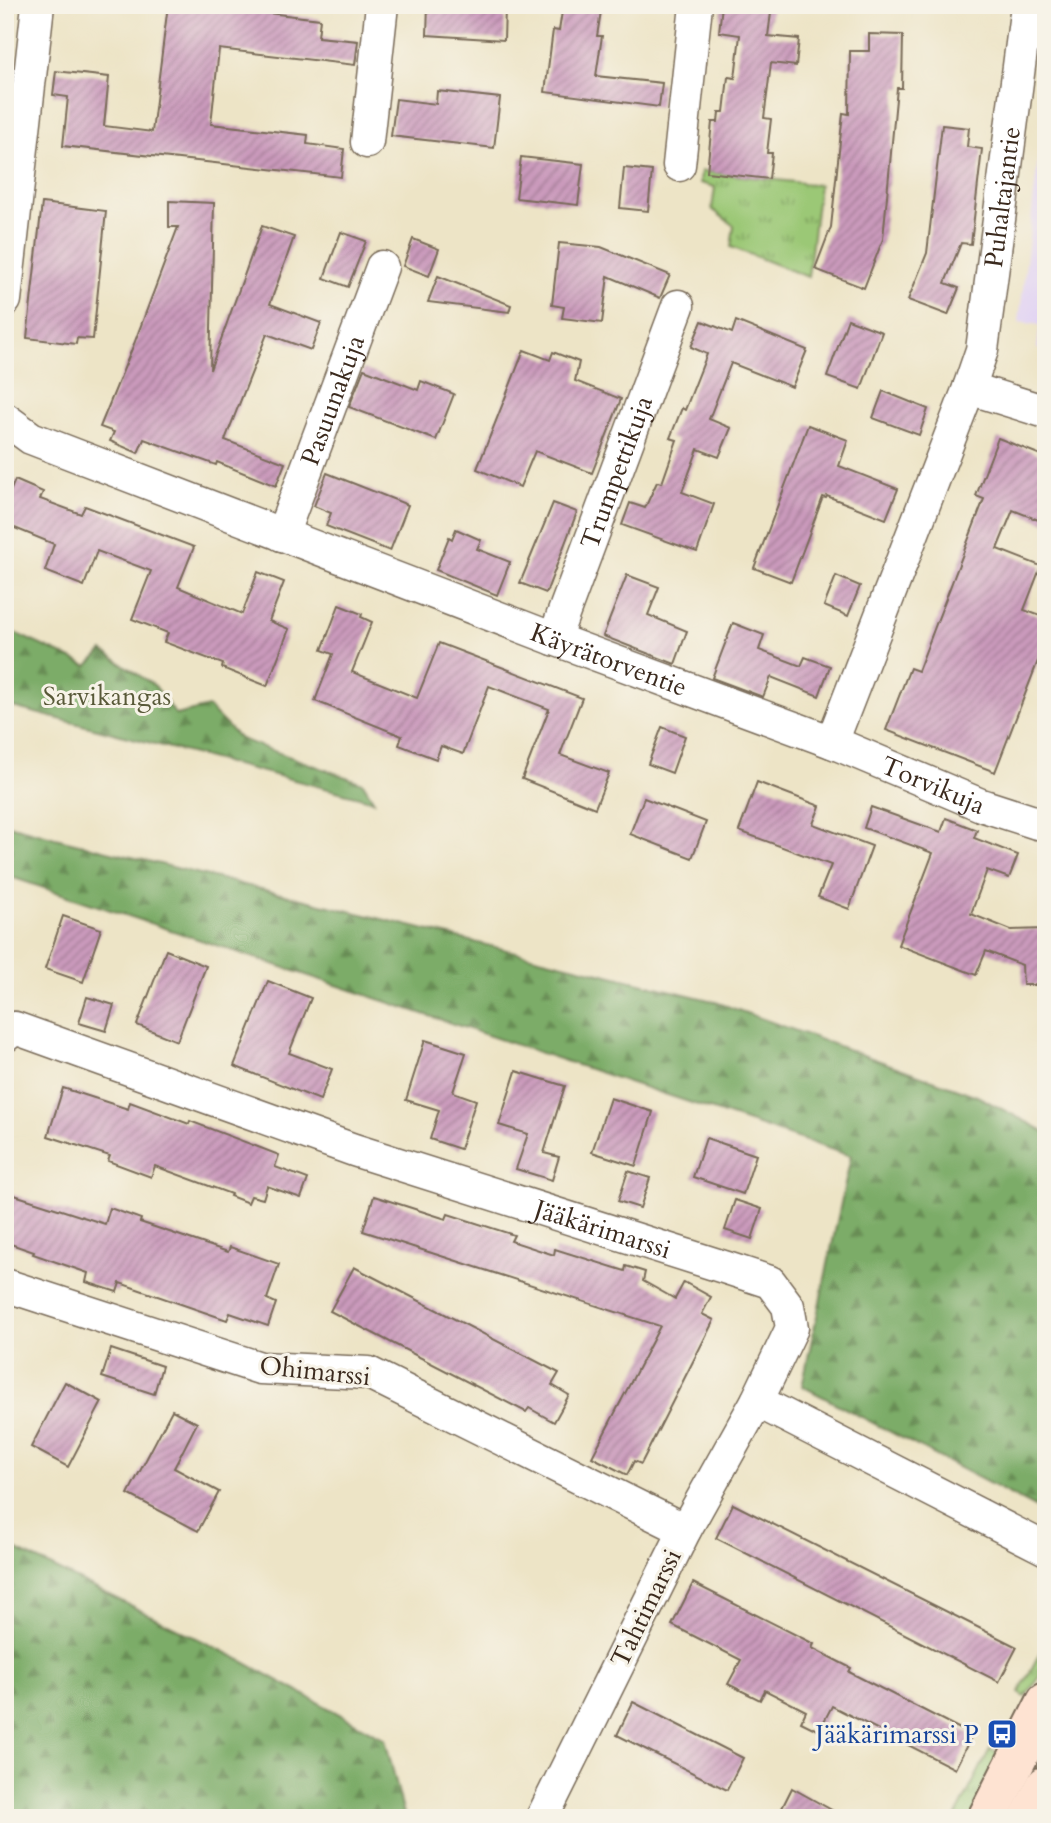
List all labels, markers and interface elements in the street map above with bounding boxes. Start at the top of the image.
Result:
street label: Puhaltajantie [975,124,1028,270]
street label: Pasuunakuja [292,330,373,470]
street label: Trumpettikuja [572,391,661,554]
street label: Käyrätorventie [526,614,692,704]
park label: Sarvikangas [43,679,171,714]
street label: Torvikuja [876,747,991,822]
street label: Jääkärimarssi [526,1190,675,1267]
street label: Ohimarssi [258,1348,372,1394]
street label: Tahtimarssi [602,1543,690,1673]
place label: Jääkärimarssi P [811,1717,979,1752]
bus stop icon: Jääkärimarssi P [985,1717,1019,1751]

